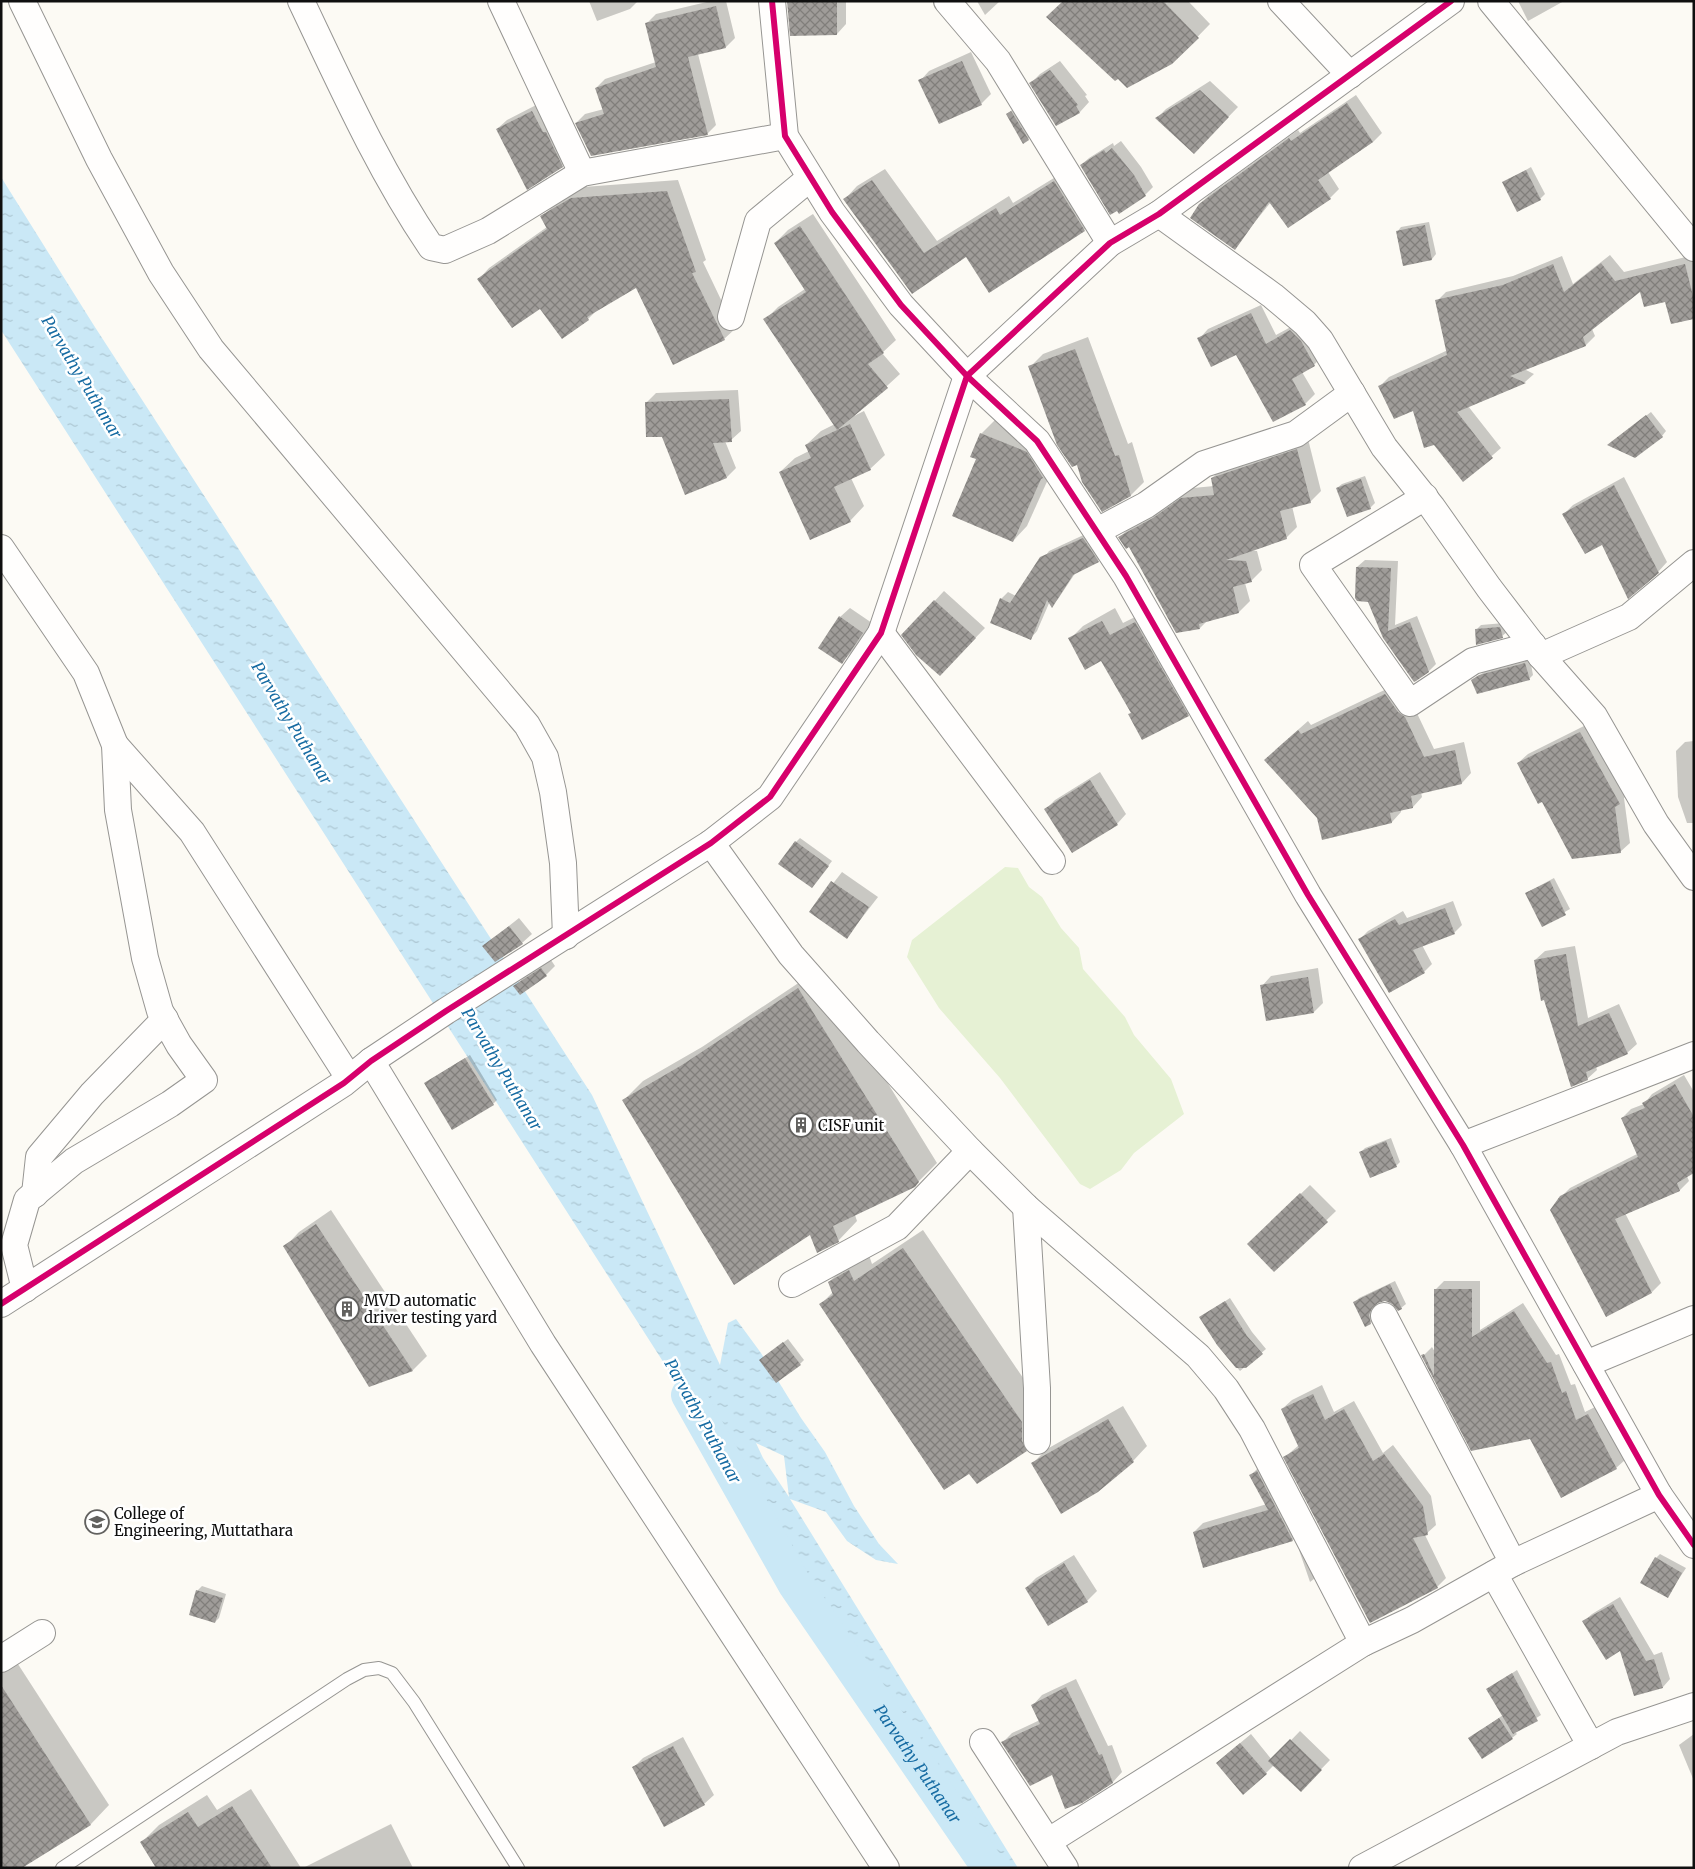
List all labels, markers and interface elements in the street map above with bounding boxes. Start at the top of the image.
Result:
water label: Parvathy Puthanar [38,312,127,442]
water label: Parvathy Puthanar [248,658,337,788]
water label: Parvathy Puthanar [458,1004,547,1134]
building icon: CISF unit [788,1112,814,1138]
place label: CISF unit [818,1116,885,1135]
place label: MVD automatic driver testing yard [364,1291,497,1327]
building icon: MVD automatic driver testing yard [334,1296,360,1322]
water label: Parvathy Puthanar [660,1355,746,1487]
place label: College of Engineering, Muttathara [114,1504,293,1540]
school or university icon: College of Engineering, Muttathara [84,1509,110,1535]
water label: Parvathy Puthanar [870,1701,966,1828]

